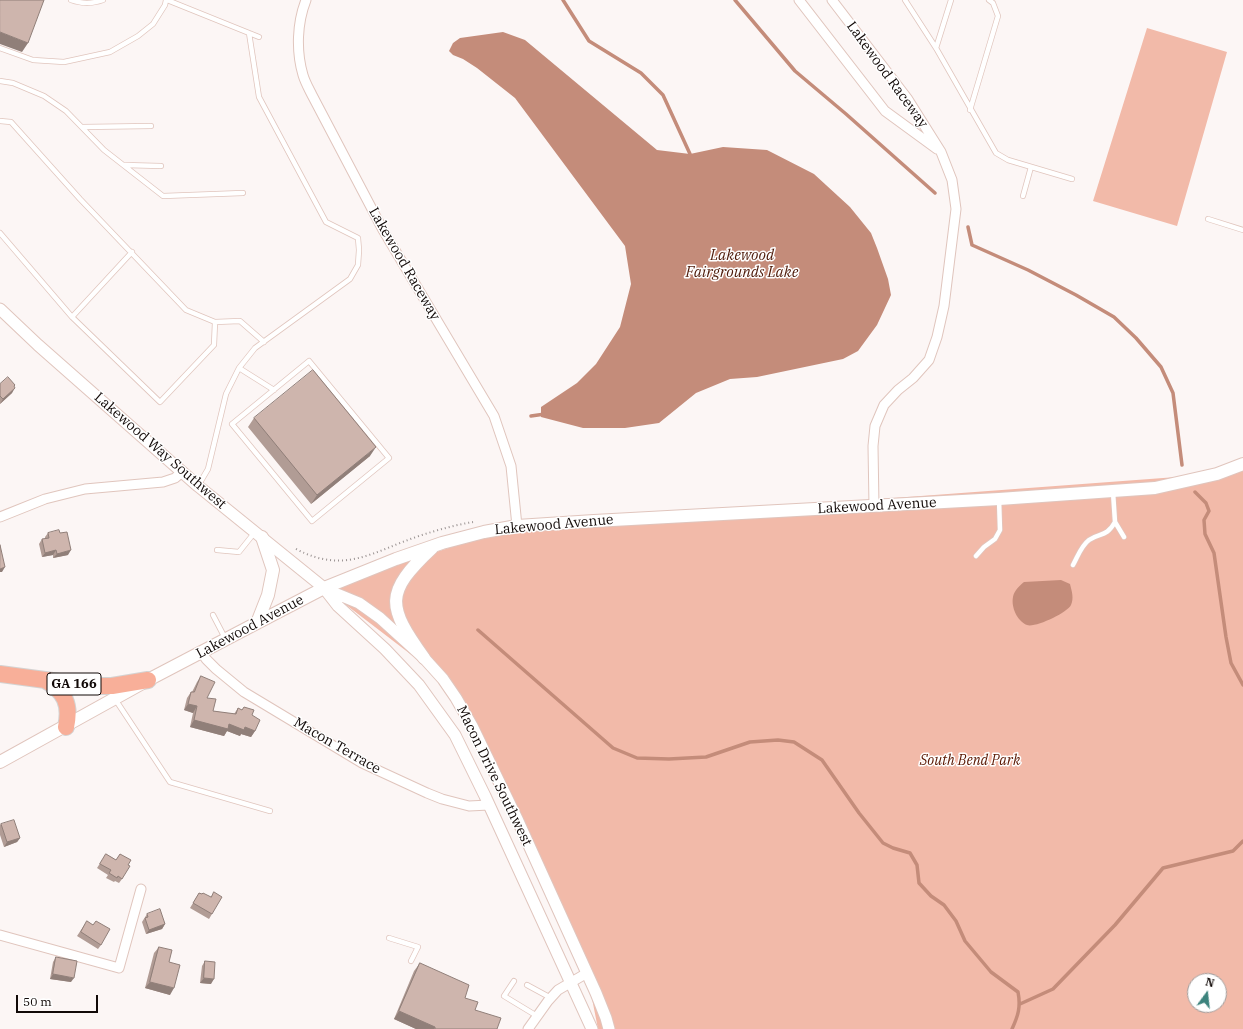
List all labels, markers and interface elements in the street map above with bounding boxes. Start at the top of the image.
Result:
street label: Lakewood Raceway [843,19,931,131]
street label: Lakewood Raceway [365,205,443,323]
water label: Lakewood Fairgrounds Lake [686,247,798,282]
street label: Lakewood Way Southwest [91,389,229,513]
street label: Lakewood Avenue [817,494,937,518]
street label: Lakewood Avenue [494,511,614,539]
street label: Lakewood Avenue [193,592,307,662]
road number: GA 166 [47,673,101,695]
street label: Macon Drive Southwest [453,703,535,849]
street label: Macon Terrace [291,714,383,778]
park label: South Bend Park [920,753,1020,769]
north arrow [1187,973,1227,1013]
text: N [1204,974,1216,990]
scale bar [18,987,100,1013]
text: 50 m [23,994,52,1009]

